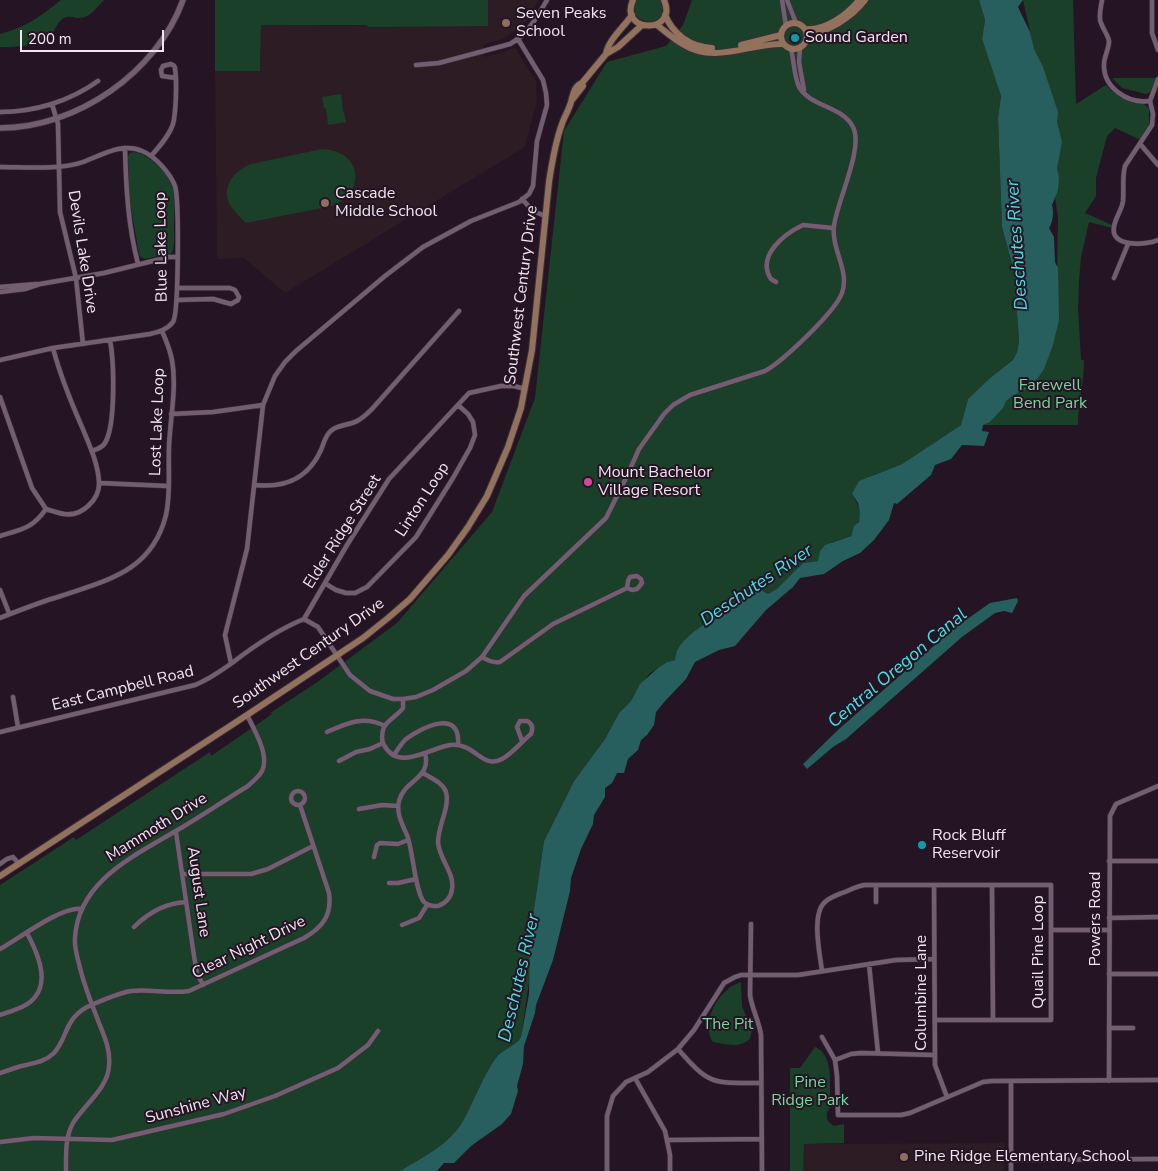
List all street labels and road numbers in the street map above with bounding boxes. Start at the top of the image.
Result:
street label: Devils Lake Drive [63,189,101,315]
street label: Blue Lake Loop [151,192,173,302]
street label: Southwest Century Drive [501,204,543,386]
street label: Lost Lake Loop [147,368,169,476]
street label: Linton Loop [392,459,454,541]
street label: Elder Ridge Street [300,471,386,593]
street label: Southwest Century Drive [230,594,388,714]
street label: East Campbell Road [50,662,196,716]
street label: Mammoth Drive [103,789,211,867]
street label: August Lane [182,846,214,938]
street label: Powers Road [1086,871,1106,967]
street label: Quail Pine Loop [1029,895,1049,1009]
street label: Clear Night Drive [189,912,309,984]
street label: Columbine Lane [912,935,932,1051]
street label: Sunshine Way [144,1083,248,1129]

